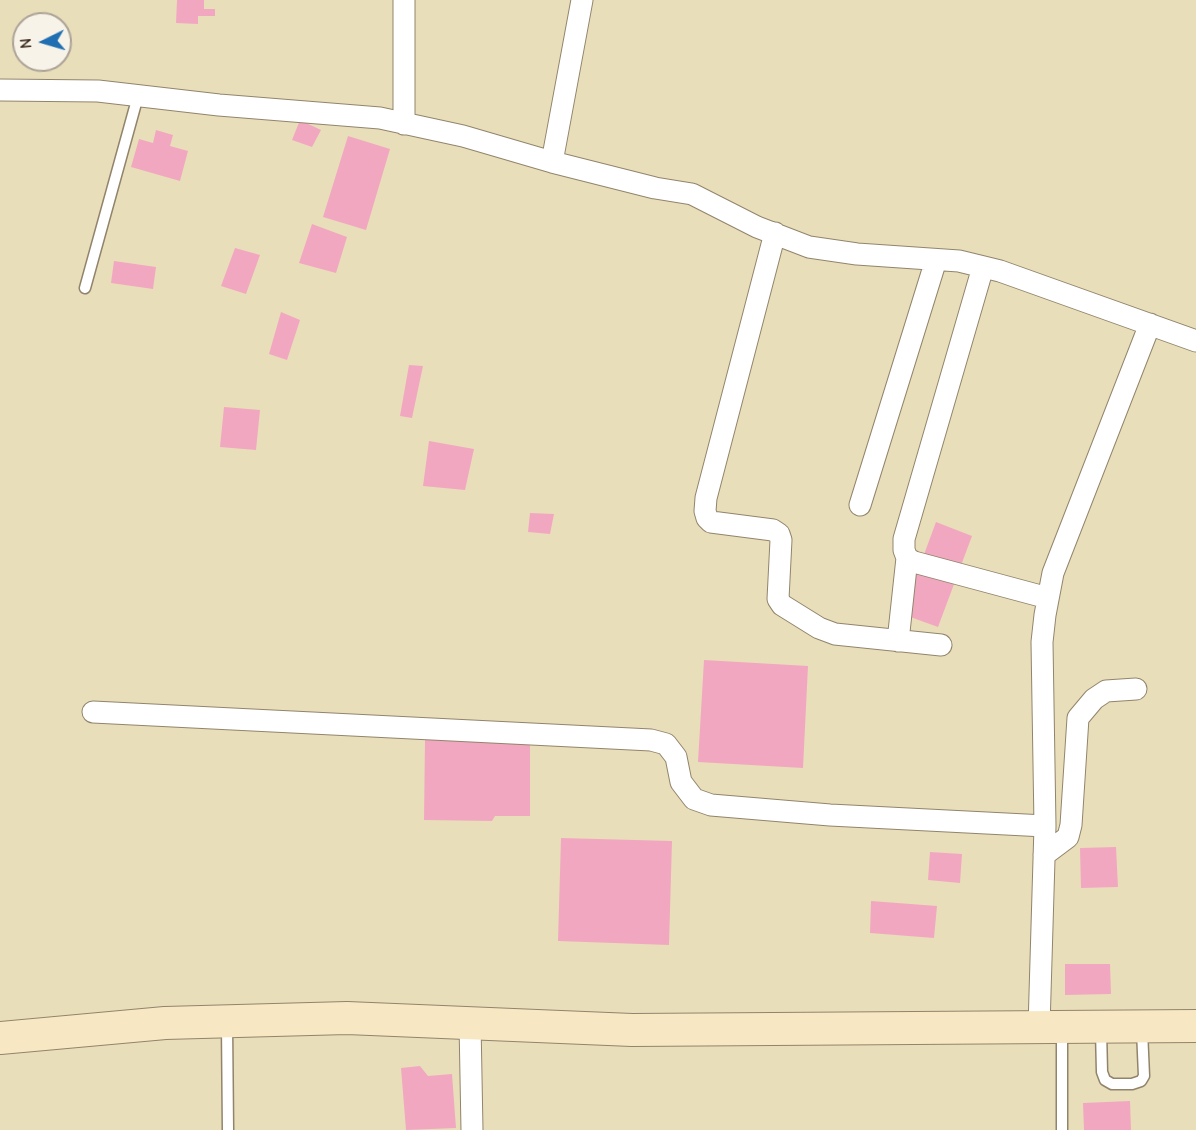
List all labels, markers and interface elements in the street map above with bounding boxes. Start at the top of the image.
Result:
north arrow [12,12,72,72]
text: N [17,37,35,49]

